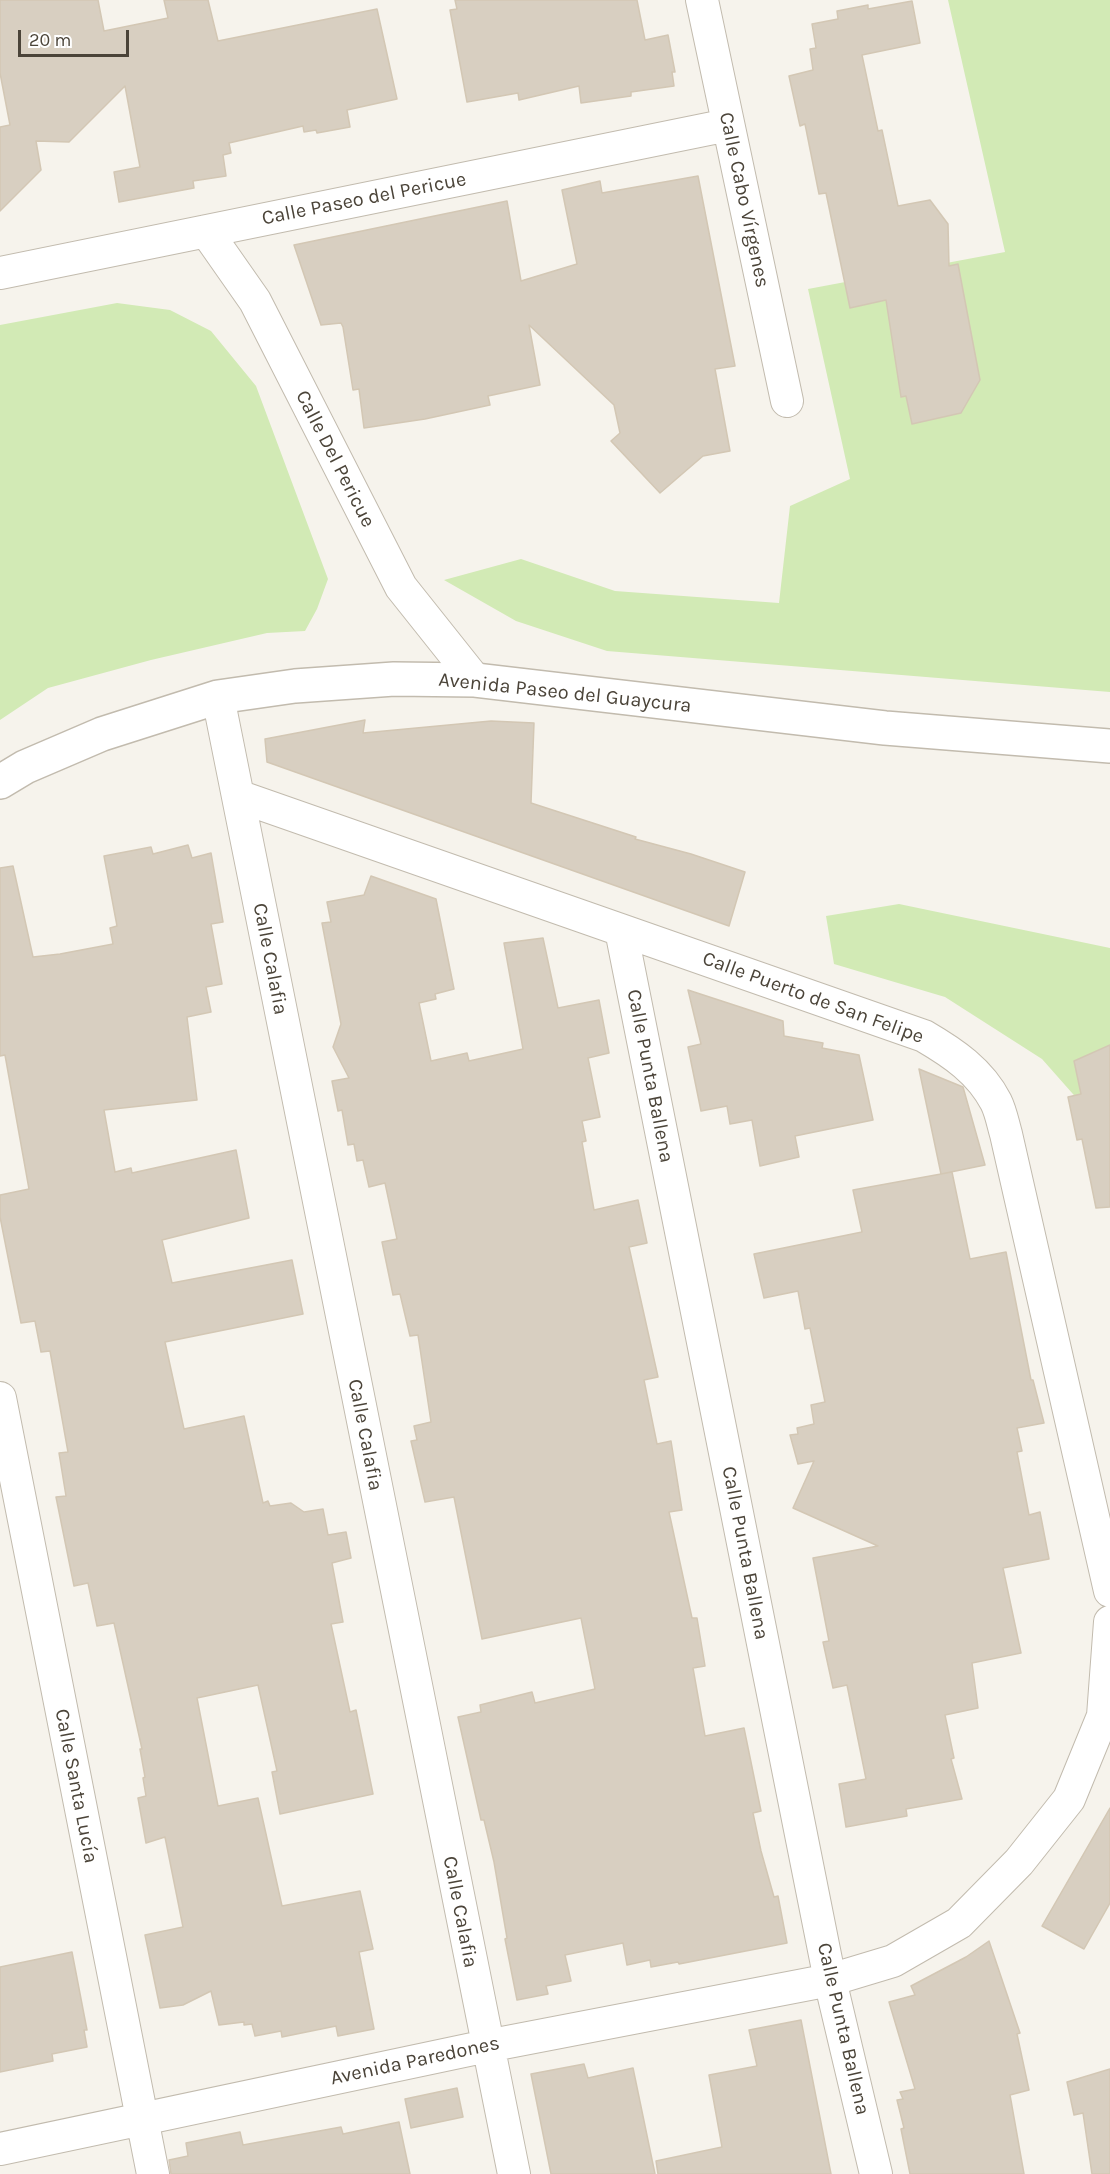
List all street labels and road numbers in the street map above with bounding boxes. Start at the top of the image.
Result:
street label: Calle Cabo Vírgenes [714,110,774,290]
street label: Calle Paseo del Pericue [260,167,468,231]
street label: Calle Del Pericue [290,386,380,532]
street label: Avenida Paseo del Guaycura [437,668,693,718]
street label: Calle Calafia [247,901,293,1017]
street label: Calle Puerto de San Felipe [699,947,927,1049]
street label: Calle Punta Ballena [621,987,679,1165]
street label: Calle Calafia [342,1377,388,1493]
street label: Calle Punta Ballena [716,1464,774,1642]
street label: Calle Santa Lucía [49,1707,103,1865]
street label: Calle Calafia [437,1854,483,1970]
street label: Calle Punta Ballena [812,1941,874,2117]
street label: Avenida Paredones [328,2031,502,2091]

